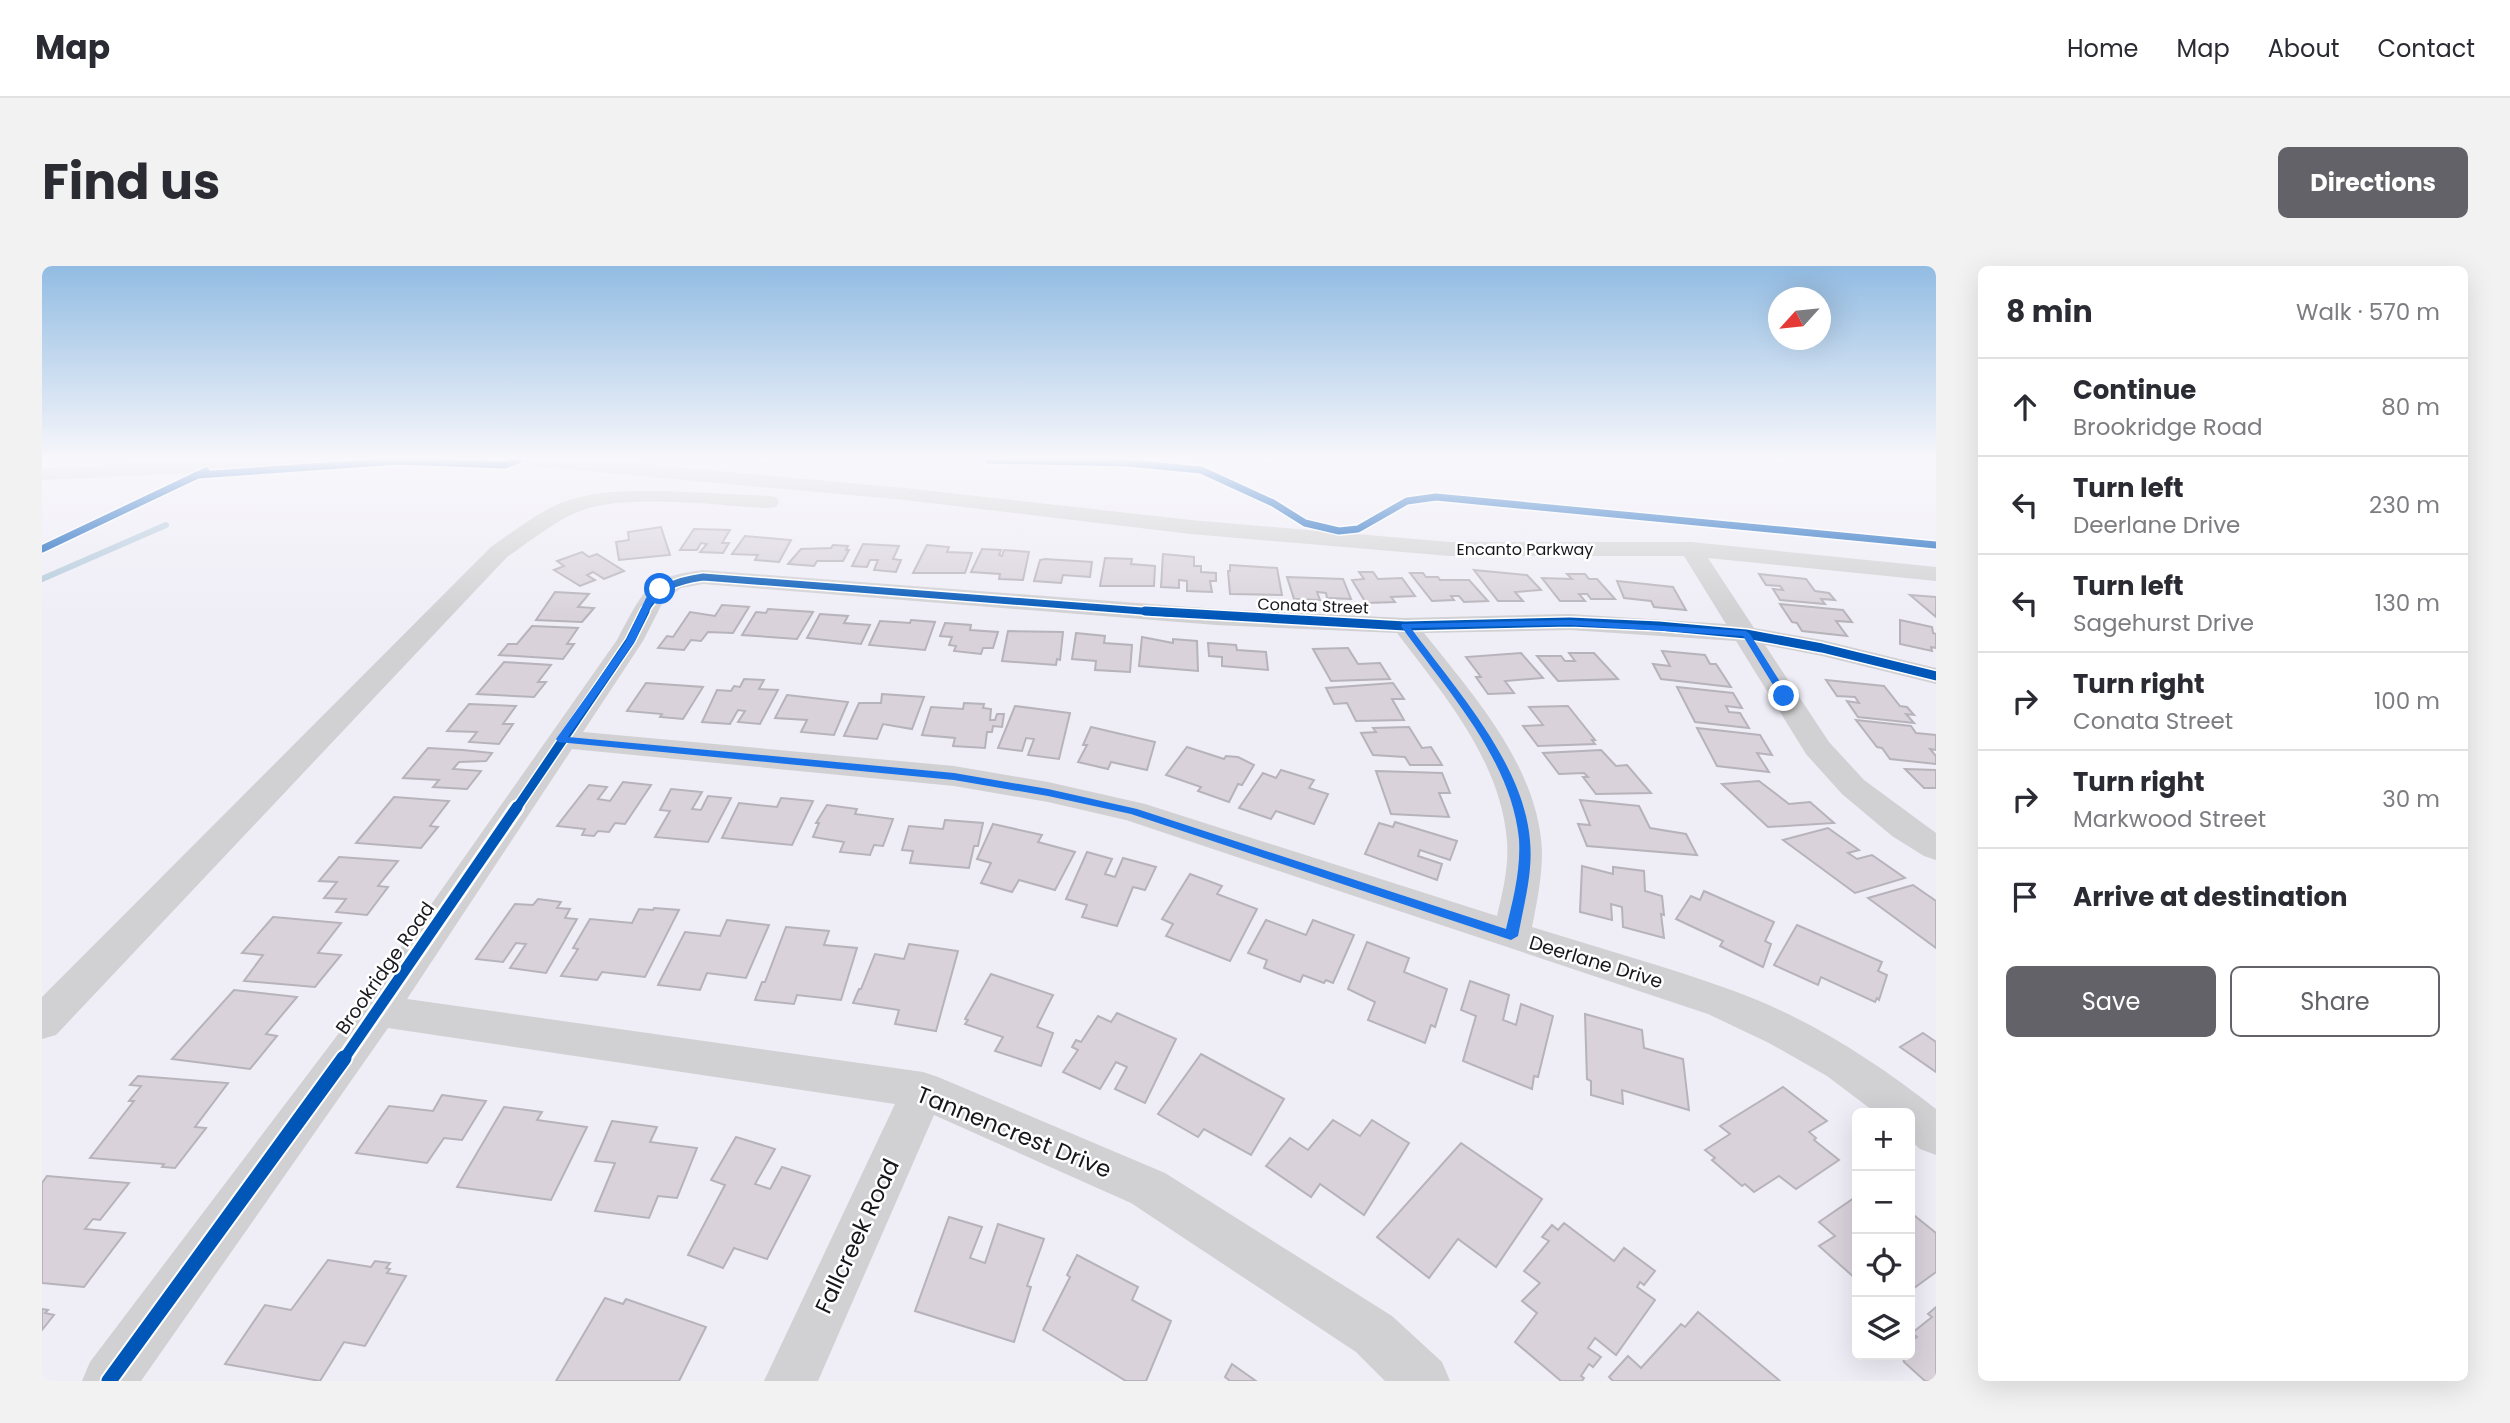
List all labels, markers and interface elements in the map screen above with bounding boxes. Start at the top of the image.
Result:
text: Map [35,24,110,71]
text: Home [2067,32,2139,65]
text: Map [2177,32,2230,65]
text: About [2268,32,2339,65]
text: Contact [2377,32,2475,65]
button: Directions [2278,147,2468,218]
text: Find us [42,148,220,216]
north arrow [1768,287,1831,350]
text: 8 min [2006,290,2093,333]
text: Walk · 570 m [2296,296,2440,328]
text: Continue [2073,372,2196,408]
icon: ahead [2006,388,2044,426]
text: 80 m [2381,391,2440,423]
text: Brookridge Road [2073,411,2263,443]
text: Turn left [2073,470,2184,506]
icon: left [2006,486,2044,524]
text: 230 m [2369,489,2440,521]
text: Deerlane Drive [2073,509,2240,541]
street label: Encanto Parkway [1457,538,1593,561]
text: Turn left [2073,568,2184,604]
route start [644,573,675,604]
icon: left [2006,584,2044,622]
text: 130 m [2375,587,2440,619]
street label: Conata Street [1257,593,1369,619]
text: Sagehurst Drive [2073,607,2254,639]
text: Turn right [2073,666,2205,702]
route end [1768,680,1799,711]
icon: right [2006,682,2044,720]
text: 100 m [2374,685,2440,717]
text: Conata Street [2073,705,2233,737]
text: Turn right [2073,764,2205,800]
icon: right [2006,780,2044,818]
text: 30 m [2382,783,2440,815]
text: Markwood Street [2073,803,2266,835]
icon: arrive [2006,878,2044,916]
text: Arrive at destination [2073,879,2348,915]
street label: Brookridge Road [329,896,441,1040]
street label: Deerlane Drive [1526,929,1666,995]
button: Save [2006,966,2216,1037]
button: Share [2230,966,2440,1037]
street label: Tannencrest Drive [912,1078,1116,1186]
map controls [1852,1108,1915,1360]
button: + [1852,1108,1915,1171]
street label: Fallcreek Road [807,1153,907,1319]
button: − [1852,1171,1915,1234]
button: locate [1852,1234,1915,1297]
button: layers [1852,1297,1915,1360]

